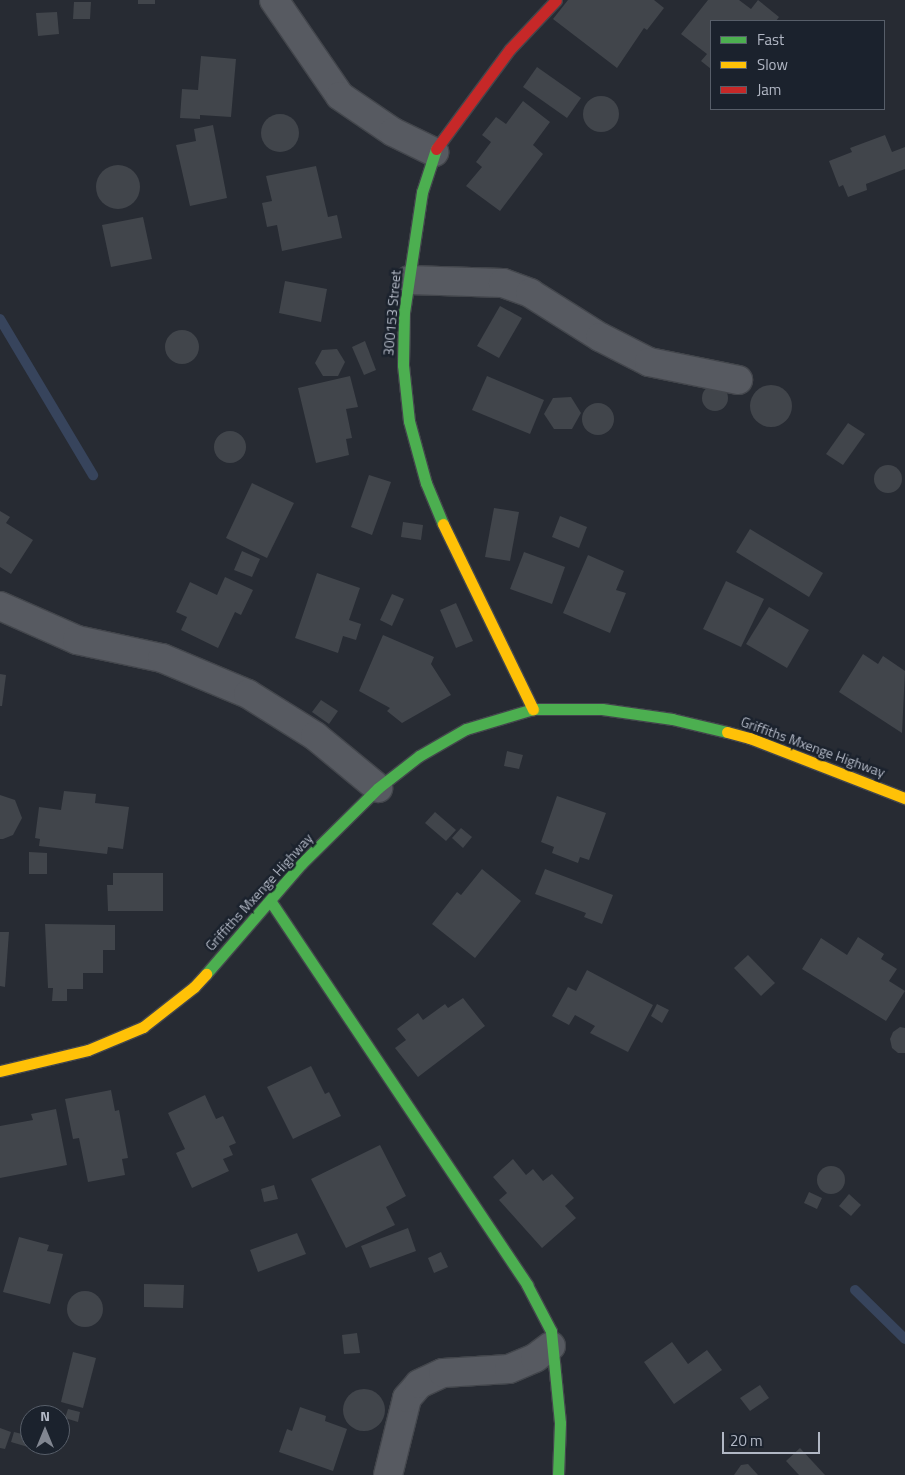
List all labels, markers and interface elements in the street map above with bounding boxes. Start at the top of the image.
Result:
legend [710,20,885,110]
text: Fast [757,28,784,51]
text: Slow [757,53,788,76]
text: Jam [757,78,781,101]
street label: 300153 Street [380,269,404,357]
street label: Griffiths Mxenge Highway [739,713,887,781]
street label: Griffiths Mxenge Highway [202,830,316,954]
north arrow [20,1405,70,1455]
text: N [40,1405,50,1426]
scale bar [725,1422,822,1454]
text: 20 m [730,1429,763,1452]

